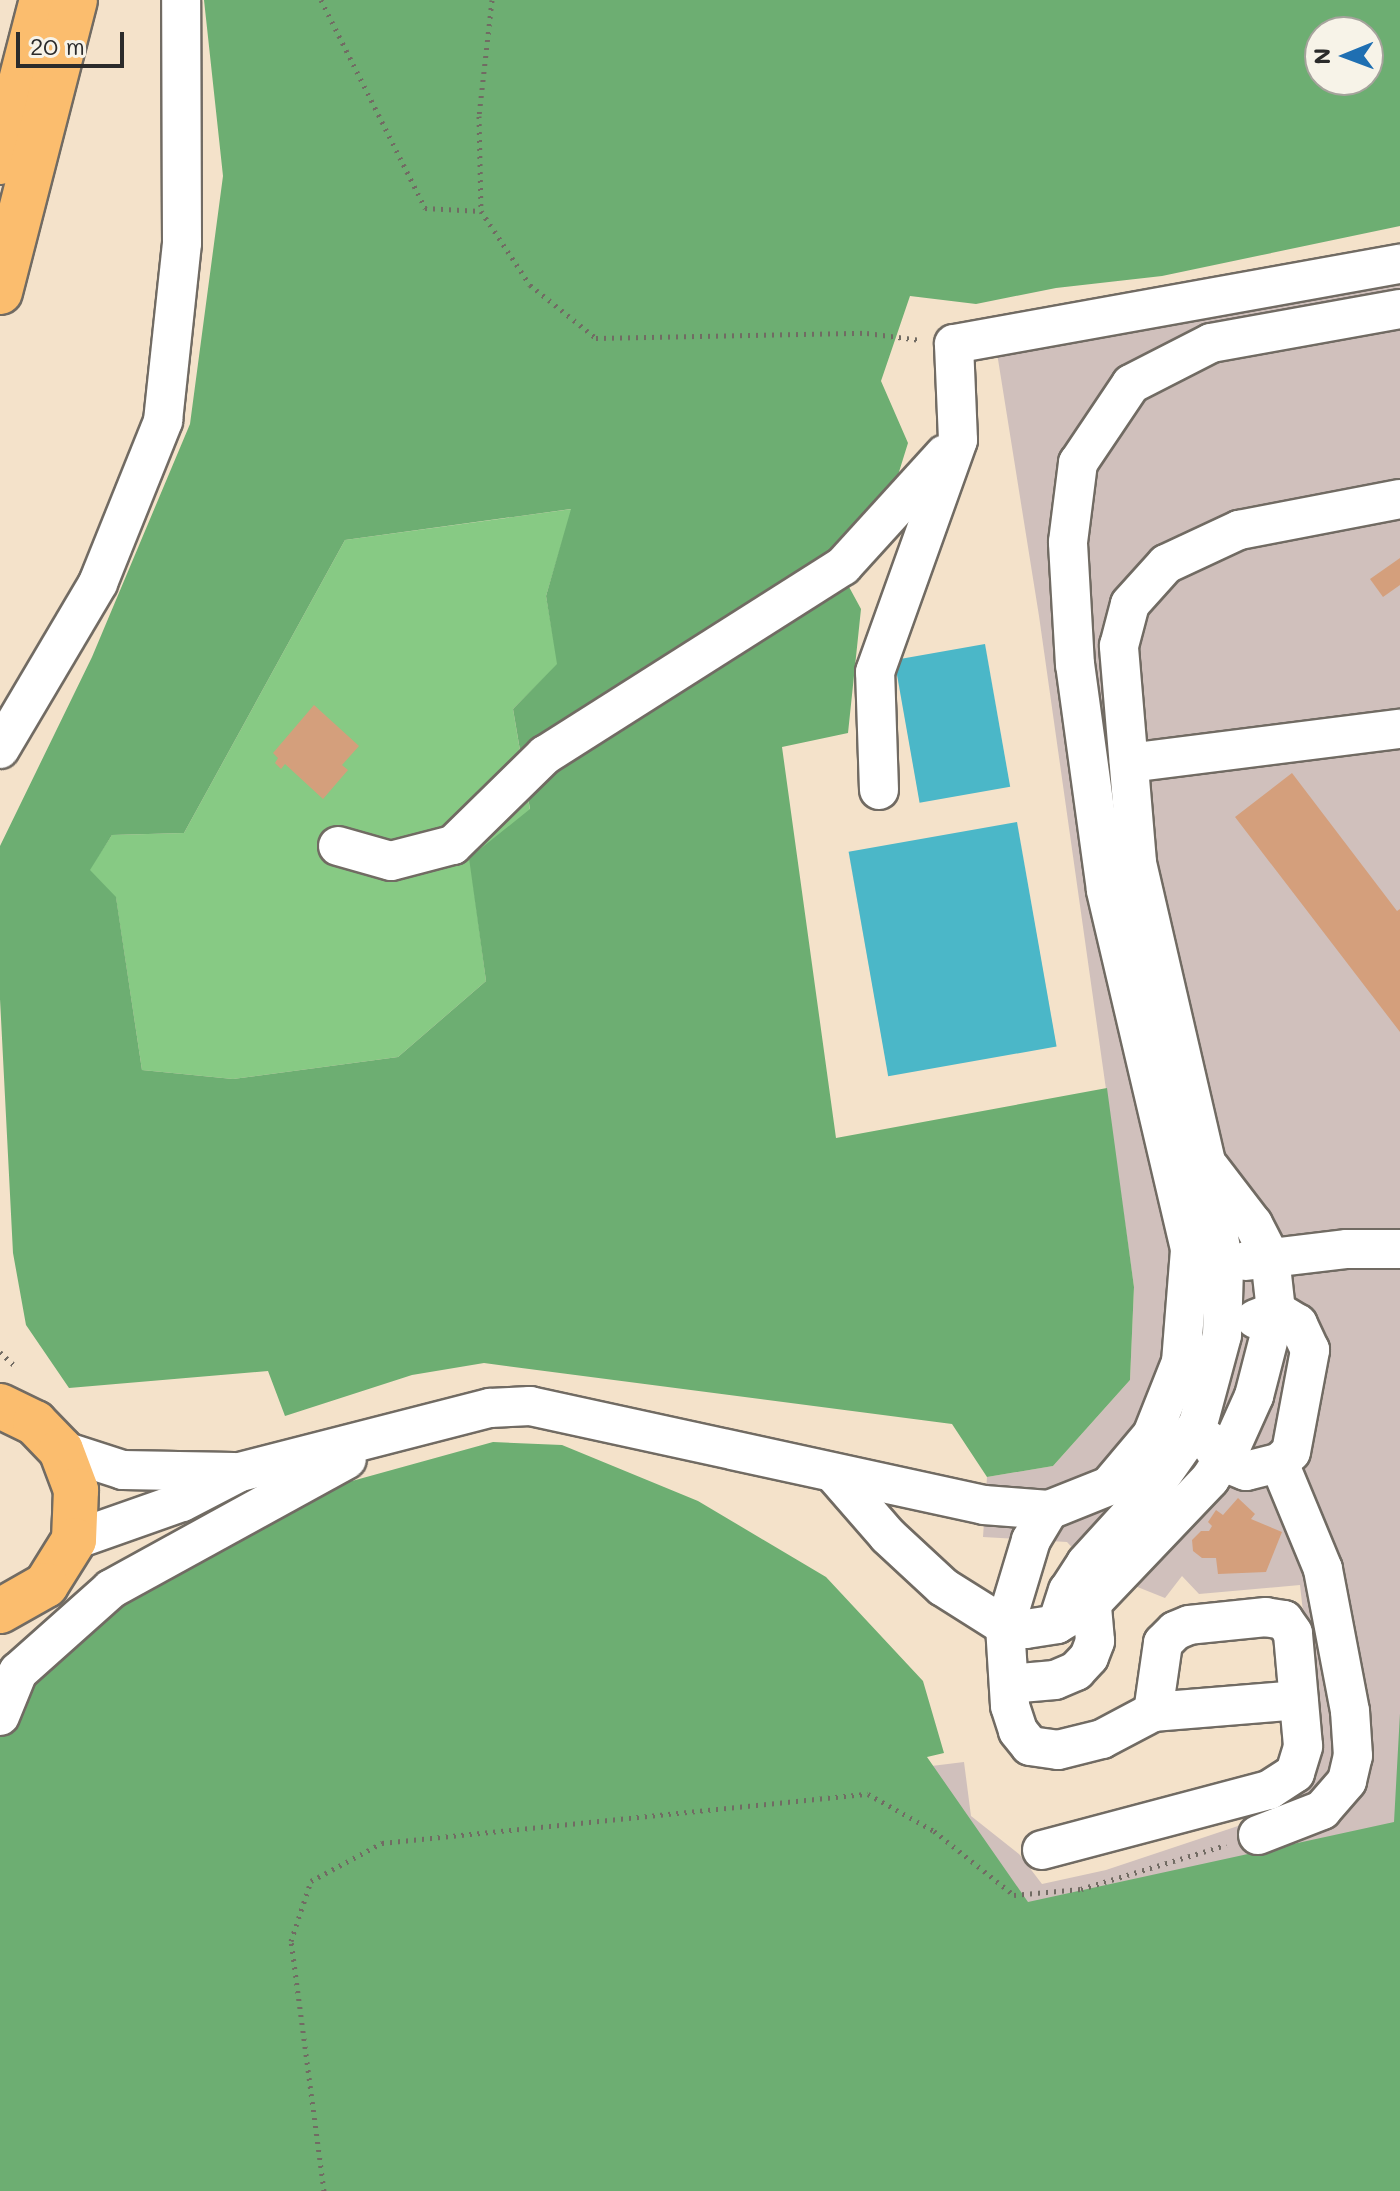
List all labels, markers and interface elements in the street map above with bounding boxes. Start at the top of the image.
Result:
scale bar [20,16,128,66]
north arrow [1304,16,1384,96]
text: 20 m [30,30,85,61]
text: N [1307,48,1336,65]

